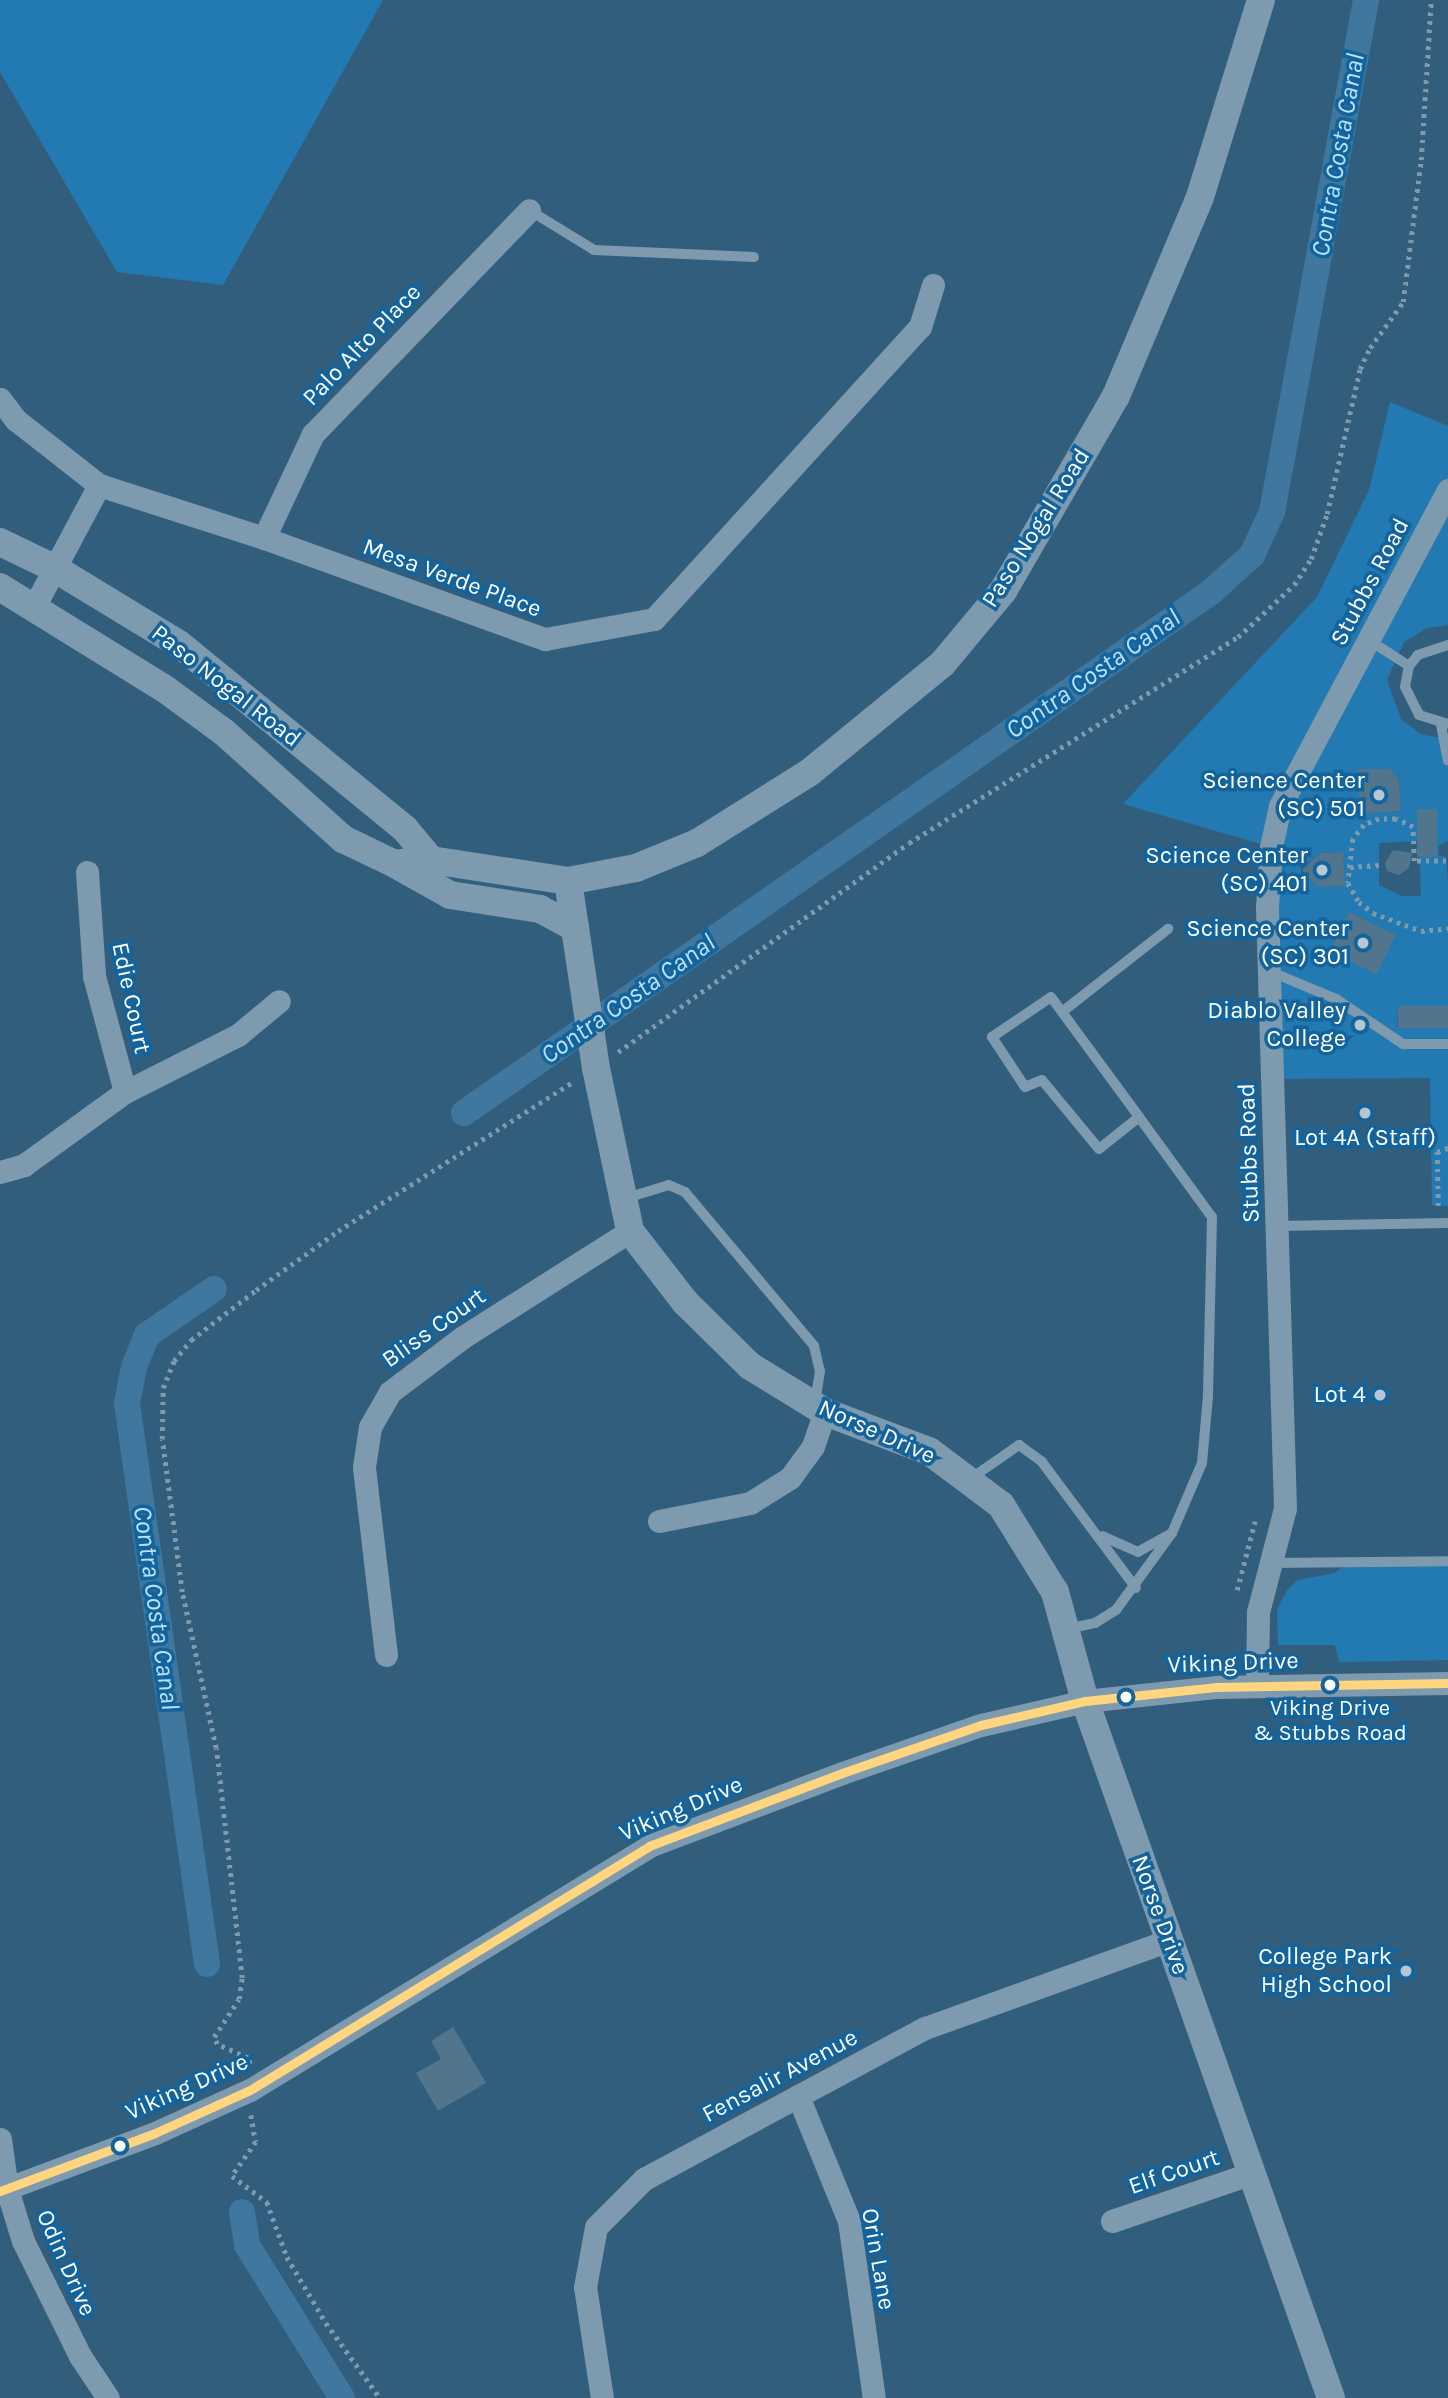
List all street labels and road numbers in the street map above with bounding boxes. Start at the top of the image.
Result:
street label: Palo Alto Place [297,278,427,412]
street label: Paso Nogal Road [976,443,1096,613]
street label: Stubbs Road [1324,513,1416,651]
street label: Mesa Verde Place [359,532,545,624]
street label: Paso Nogal Road [145,619,307,753]
street label: Edie Court [105,940,157,1056]
street label: Stubbs Road [1232,1083,1266,1223]
street label: Bliss Court [377,1282,491,1374]
street label: Norse Drive [814,1393,940,1471]
street label: Viking Drive [1167,1646,1299,1680]
street label: Viking Drive [615,1770,747,1848]
street label: Norse Drive [1125,1851,1195,1979]
street label: Fensalir Avenue [697,2023,863,2129]
street label: Viking Drive [121,2047,253,2127]
street label: Elf Court [1125,2143,1223,2201]
street label: Odin Drive [30,2205,102,2321]
street label: Orin Lane [855,2206,901,2312]

